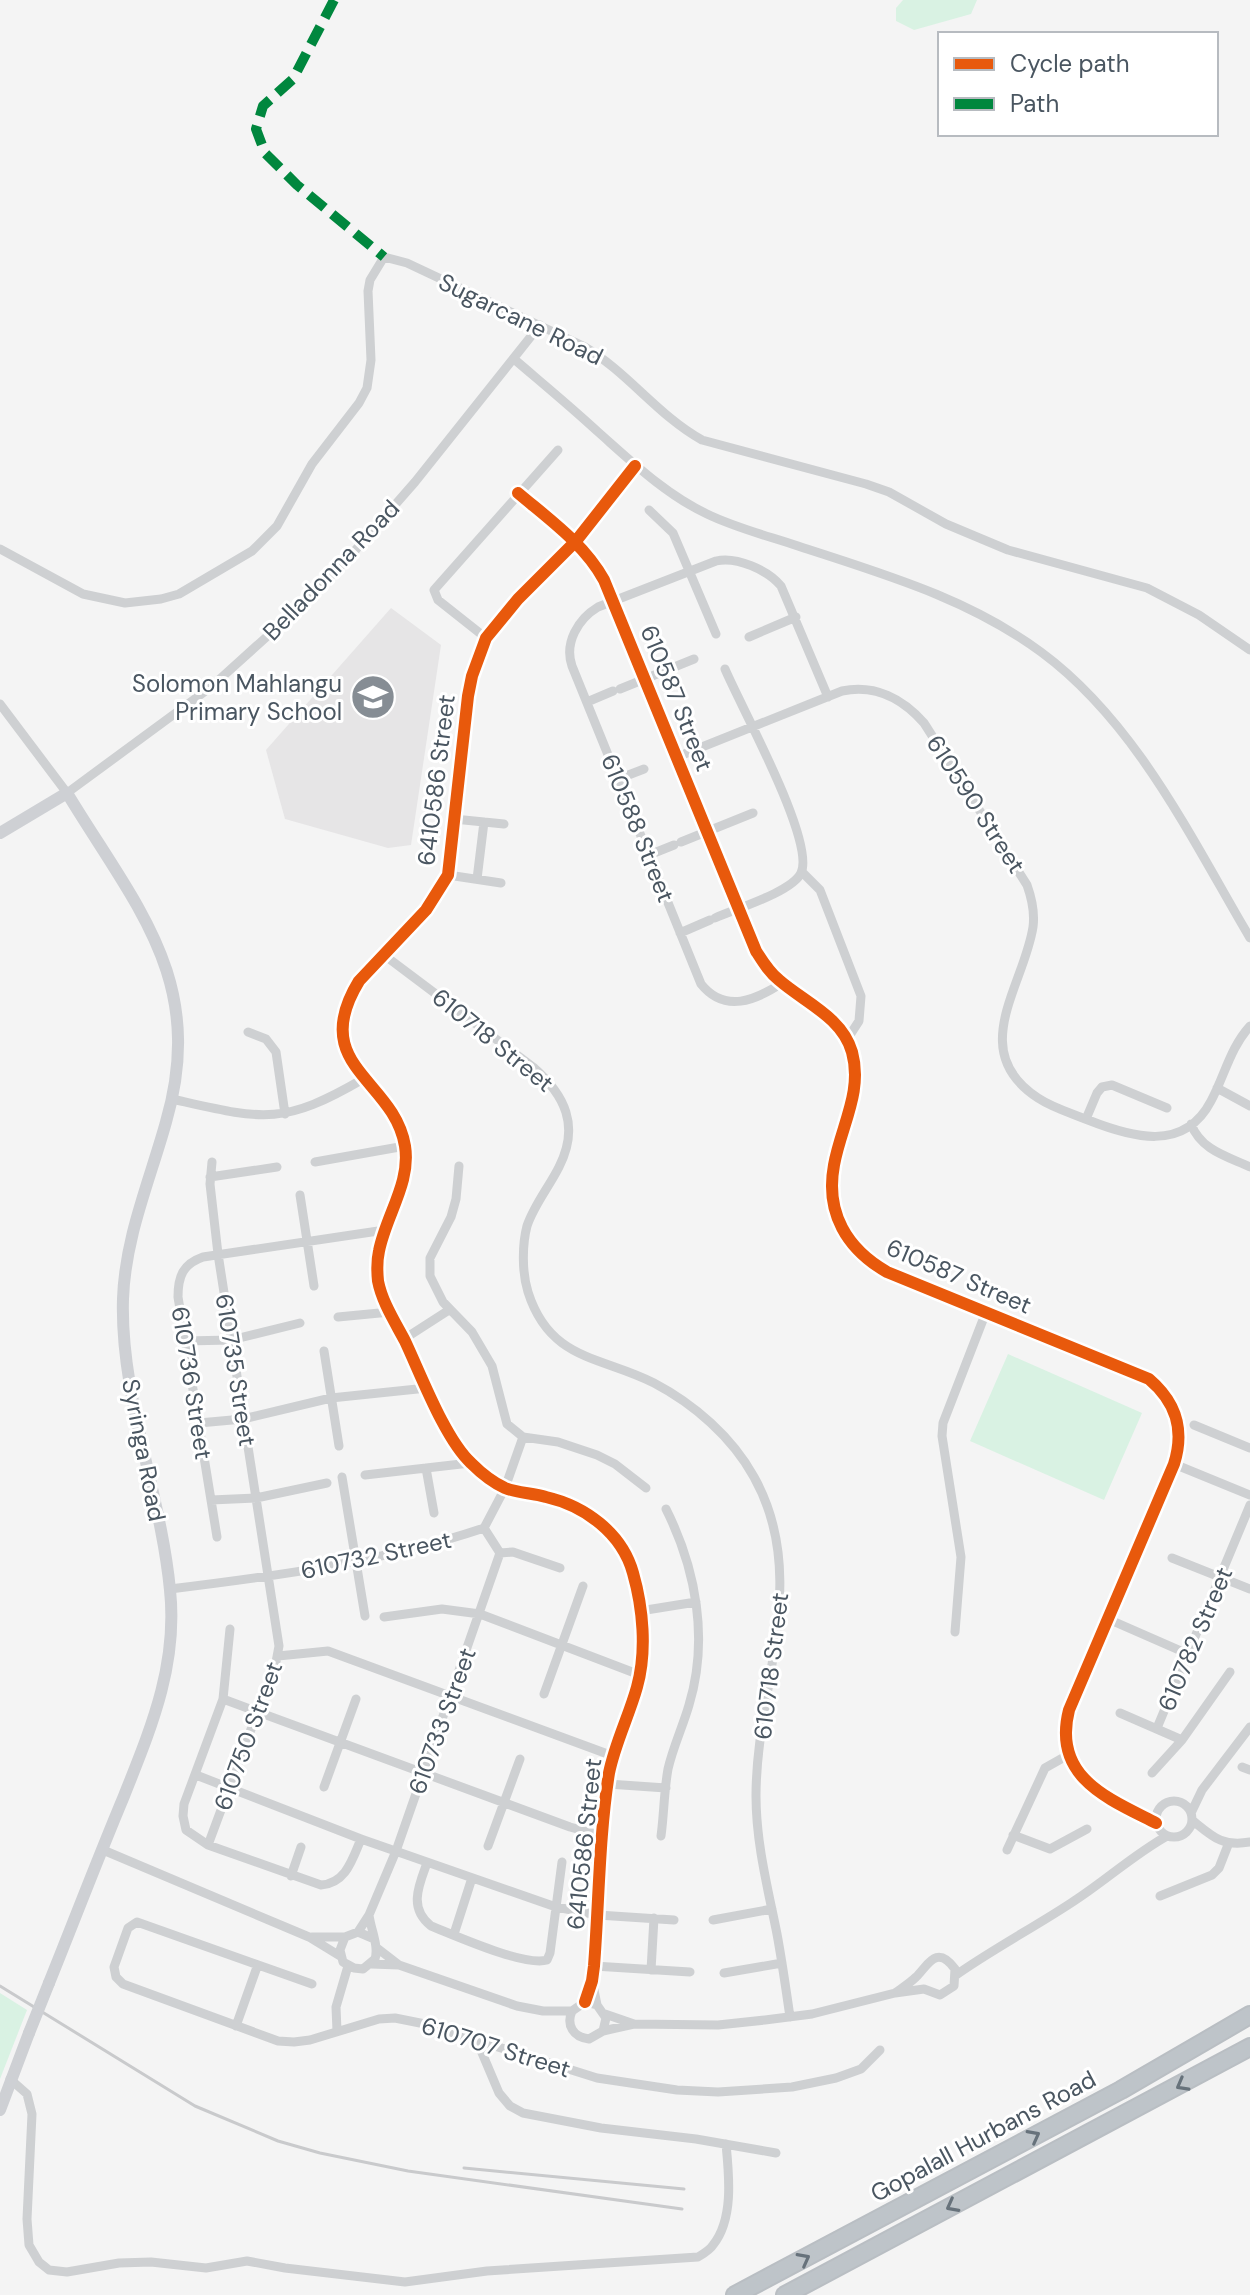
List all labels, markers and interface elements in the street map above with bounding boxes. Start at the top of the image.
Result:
legend [938,32,1218,136]
text: Cycle path [1010,48,1129,79]
text: Path [1010,88,1059,119]
street label: Sugarcane Road [434,266,608,372]
street label: Belladonna Road [256,493,406,647]
street label: 610587 Street [634,620,720,776]
place label: Solomon Mahlangu Primary School [132,668,342,727]
school or university icon: Solomon Mahlangu Primary School [349,673,397,721]
street label: 6410586 Street [410,693,462,867]
street label: 610590 Street [920,729,1032,879]
street label: 610588 Street [594,749,682,907]
street label: 610718 Street [426,981,560,1099]
street label: 610587 Street [882,1231,1036,1321]
street label: 610735 Street [209,1291,263,1449]
street label: 610736 Street [165,1304,219,1462]
street label: Syringa Road [115,1376,173,1524]
street label: 610732 Street [298,1524,454,1586]
street label: 610782 Street [1151,1562,1239,1716]
street label: 610718 Street [747,1591,795,1741]
street label: 610733 Street [401,1644,483,1798]
street label: 610750 Street [207,1657,289,1815]
street label: 6410586 Street [560,1757,608,1931]
street label: 610707 Street [418,2010,574,2084]
street label: Gopalall Hurbans Road [865,2063,1101,2209]
one-way arrow [1175,2075,1190,2090]
one-way arrow [1025,2131,1040,2146]
one-way arrow [946,2197,960,2212]
one-way arrow [796,2253,811,2268]

